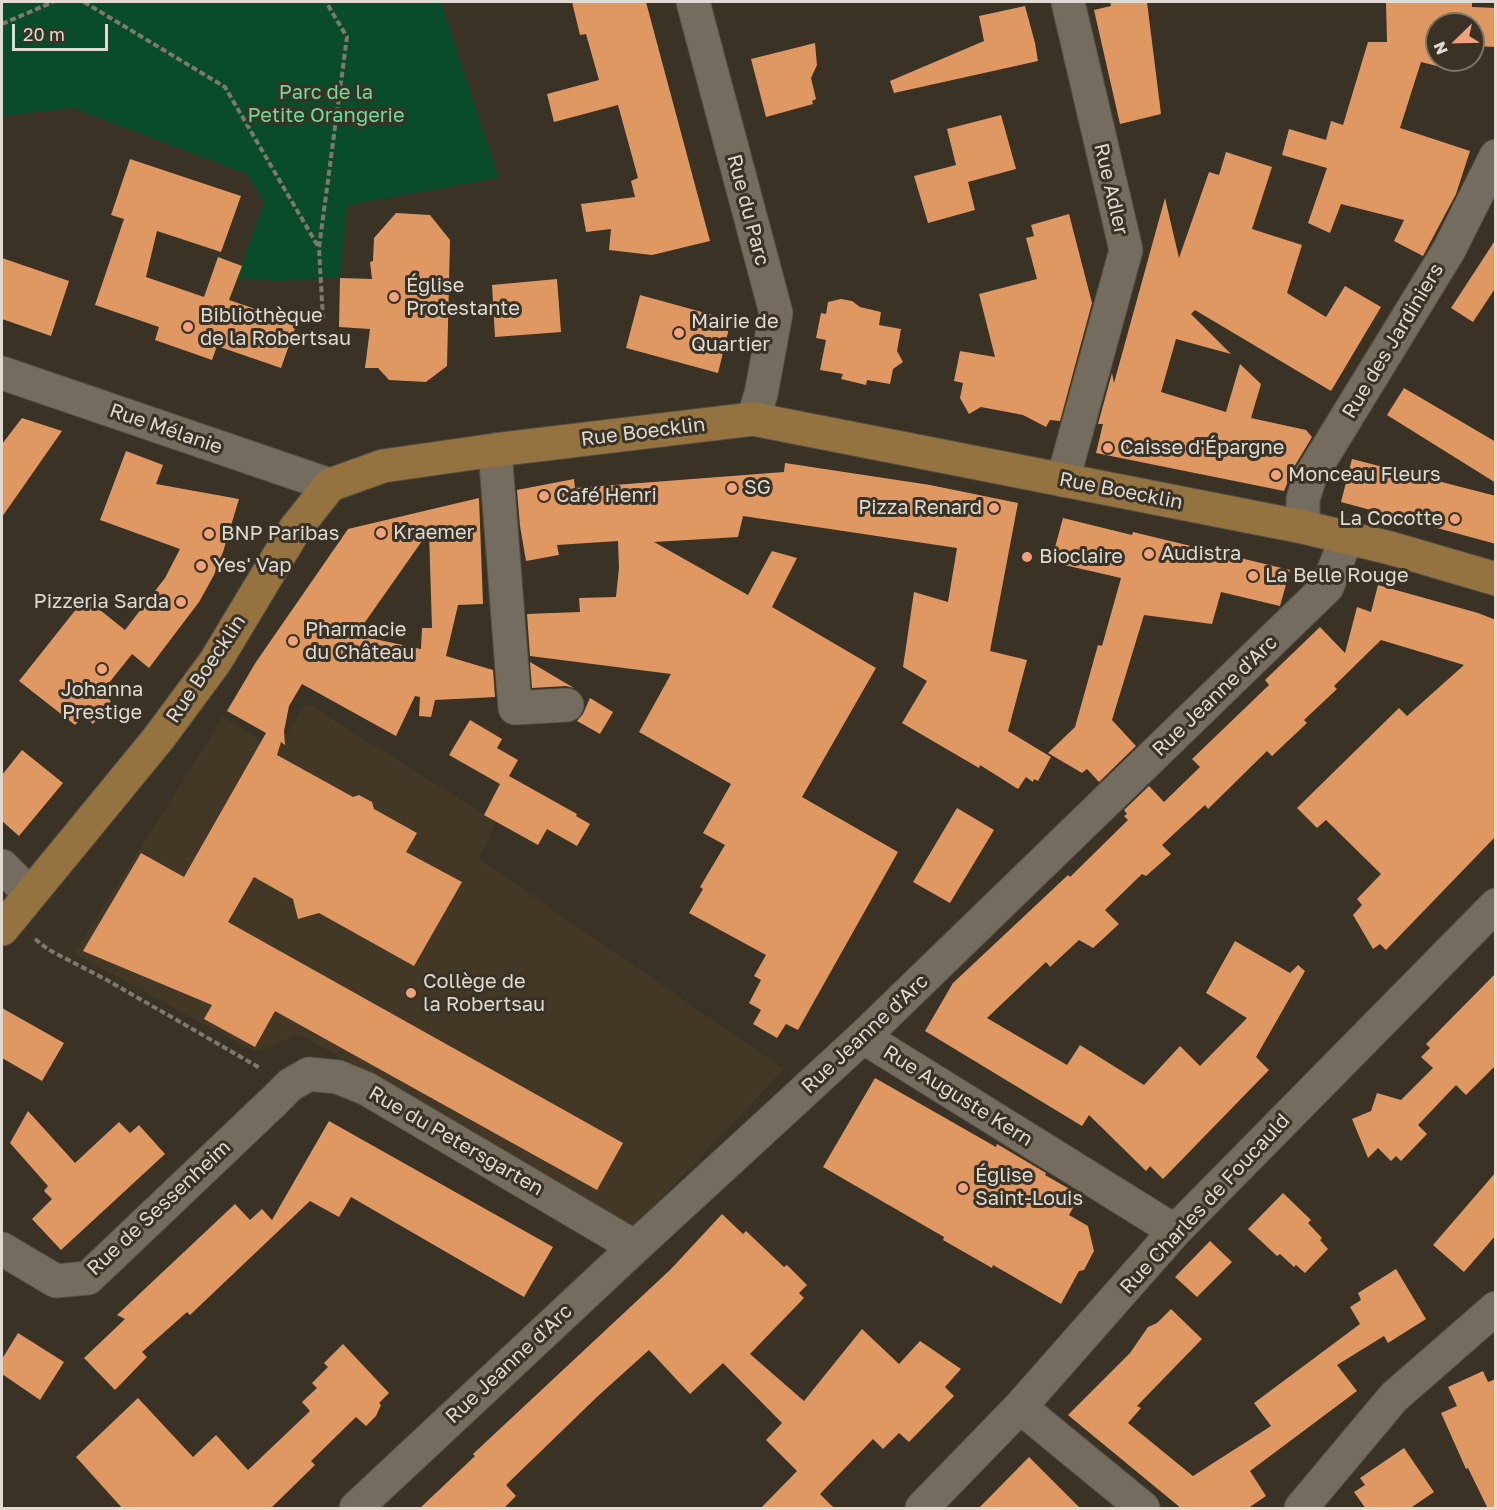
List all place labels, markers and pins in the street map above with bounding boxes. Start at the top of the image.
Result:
place label: Église Protestante [406,274,520,321]
marker: Église Protestante [387,290,401,304]
place label: Bibliothèque de la Robertsau [200,304,351,351]
place label: Mairie de Quartier [691,310,779,357]
marker: Bibliothèque de la Robertsau [181,320,195,334]
marker: Mairie de Quartier [672,326,686,340]
place label: Caisse d'Épargne [1120,436,1284,460]
marker: Caisse d'Épargne [1101,441,1115,455]
place label: Monceau Fleurs [1288,463,1441,487]
marker: Monceau Fleurs [1269,468,1283,482]
place label: SG [744,476,771,500]
marker: SG [725,481,739,495]
place label: Café Henri [556,484,657,508]
marker: Café Henri [537,489,551,503]
place label: Pizza Renard [858,496,982,520]
marker: Pizza Renard [987,501,1001,515]
place label: La Cocotte [1339,507,1443,531]
marker: La Cocotte [1448,512,1462,526]
place label: Kraemer [393,521,474,545]
place label: BNP Paribas [221,522,339,546]
marker: Kraemer [374,526,388,540]
marker: BNP Paribas [202,527,216,541]
place label: Audistra [1161,542,1241,566]
place label: Bioclaire [1039,545,1123,569]
marker: Audistra [1142,547,1156,561]
marker: Bioclaire [1020,550,1034,564]
place label: Yes' Vap [213,554,292,578]
marker: Yes' Vap [194,559,208,573]
place label: La Belle Rouge [1265,564,1408,588]
marker: La Belle Rouge [1246,569,1260,583]
place label: Pizzeria Sarda [34,590,169,614]
marker: Pizzeria Sarda [174,595,188,609]
place label: Pharmacie du Château [305,618,414,665]
marker: Pharmacie du Château [286,634,300,648]
marker: Johanna Prestige [95,662,109,676]
place label: Johanna Prestige [61,678,143,725]
place label: Collège de la Robertsau [423,970,545,1017]
marker: Collège de la Robertsau [404,986,418,1000]
place label: Église Saint-Louis [975,1164,1083,1211]
marker: Église Saint-Louis [956,1181,970,1195]

